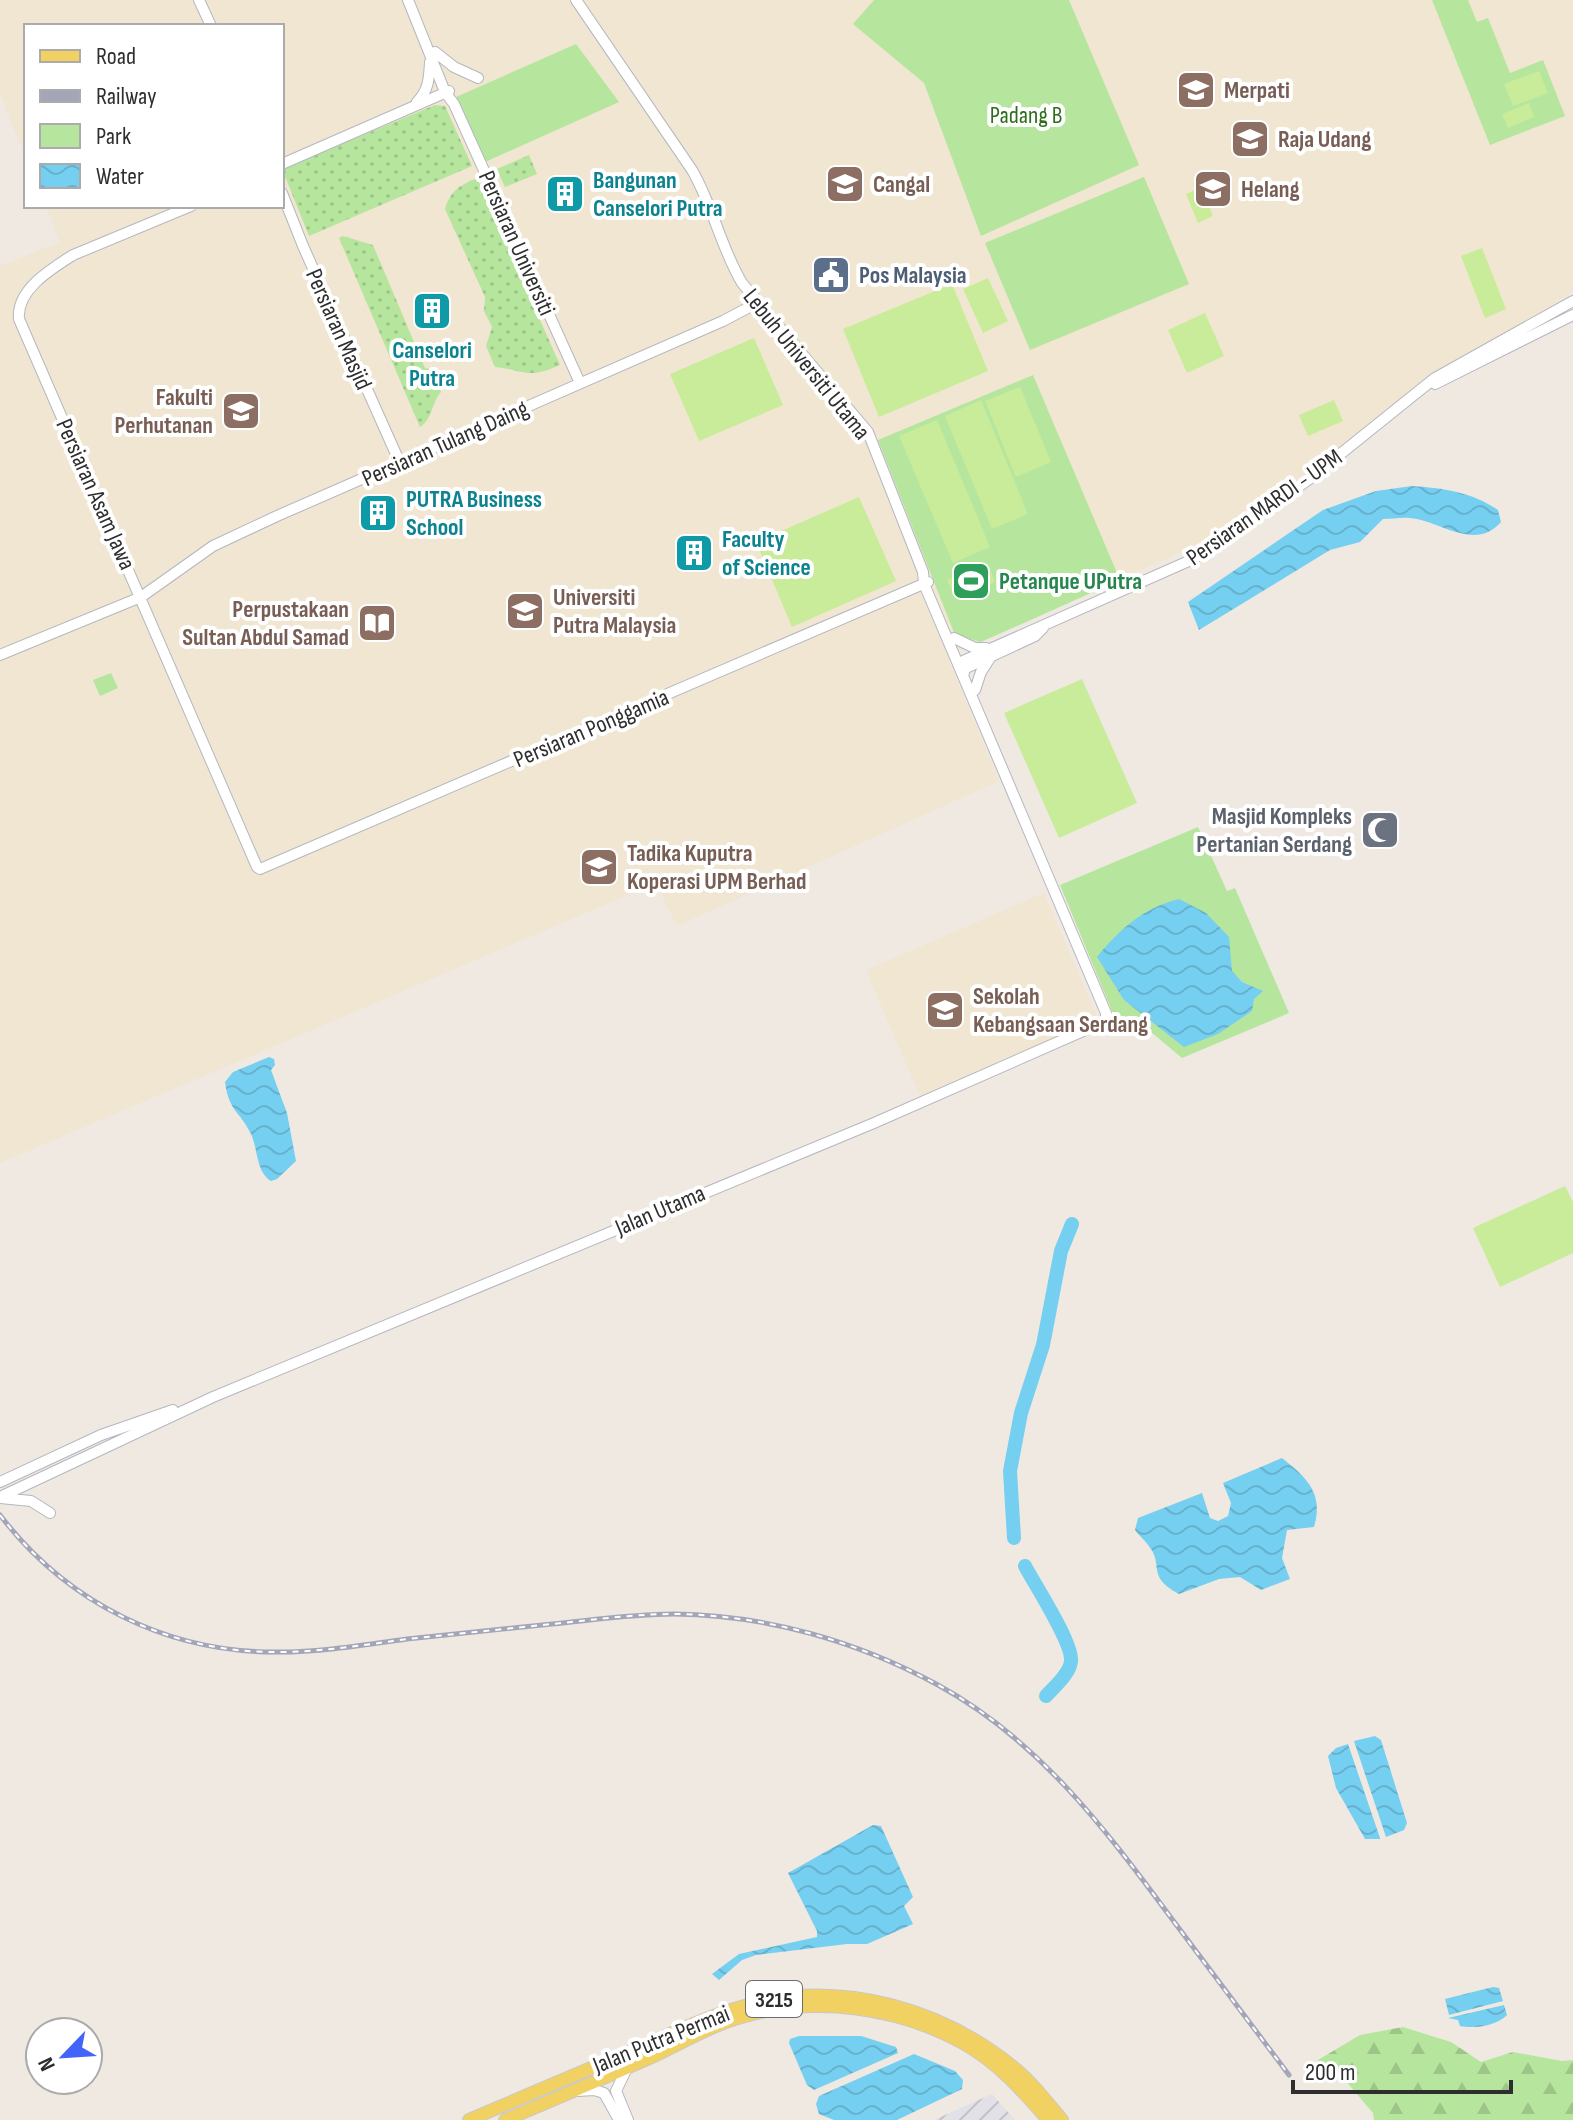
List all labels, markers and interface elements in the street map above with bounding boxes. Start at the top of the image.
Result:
legend [24,24,284,208]
text: Road [96,42,136,71]
school or university icon: Merpati [1175,69,1217,111]
place label: Merpati [1224,76,1290,105]
text: Railway [96,82,156,111]
park label: Padang B [990,101,1062,130]
school or university icon: Raja Udang [1229,118,1271,160]
text: Park [96,122,131,151]
place label: Raja Udang [1278,125,1371,154]
text: Water [96,162,144,191]
school or university icon: Cangal [824,163,866,205]
street label: Persiaran Universiti [472,166,561,320]
place label: Bangunan Canselori Putra [593,166,723,223]
school or university icon: Helang [1192,168,1234,210]
place label: Cangal [873,170,930,199]
building icon: Bangunan Canselori Putra [544,173,586,215]
place label: Helang [1241,175,1300,204]
public building icon: Pos Malaysia [810,254,852,296]
place label: Pos Malaysia [859,261,967,290]
street label: Persiaran Masjid [299,264,378,394]
street label: Lebuh Universiti Utama [737,283,876,446]
building icon: Canselori Putra [411,290,453,332]
place label: Canselori Putra [392,336,472,393]
place label: Fakulti Perhutanan [114,383,213,440]
school or university icon: Fakulti Perhutanan [220,390,262,432]
street label: Persiaran Tulang Daing [358,394,533,493]
street label: Persiaran Asam Jawa [49,414,142,574]
street label: Persiaran MARDI - UPM [1181,443,1348,572]
place label: PUTRA Business School [406,485,542,542]
building icon: PUTRA Business School [357,492,399,534]
place label: Faculty of Science [722,525,811,582]
building icon: Faculty of Science [673,532,715,574]
sports icon: Petanque UPutra [950,560,992,602]
place label: Petanque UPutra [999,567,1142,596]
place label: Universiti Putra Malaysia [553,583,676,640]
school or university icon: Universiti Putra Malaysia [504,590,546,632]
place label: Perpustakaan Sultan Abdul Samad [182,595,349,652]
library icon: Perpustakaan Sultan Abdul Samad [356,602,398,644]
street label: Persiaran Ponggamia [509,683,673,774]
place label: Masjid Kompleks Pertanian Serdang [1196,802,1352,859]
mosque icon: Masjid Kompleks Pertanian Serdang [1359,809,1401,851]
place label: Tadika Kuputra Koperasi UPM Berhad [627,839,807,896]
school or university icon: Tadika Kuputra Koperasi UPM Berhad [578,846,620,888]
place label: Sekolah Kebangsaan Serdang [973,982,1148,1039]
school or university icon: Sekolah Kebangsaan Serdang [924,989,966,1031]
street label: Jalan Utama [610,1179,710,1243]
road number: 3215 [746,1981,802,2017]
street label: Jalan Putra Permai [588,1999,734,2080]
north arrow [24,2016,104,2096]
scale bar [1293,2044,1511,2094]
text: N [33,2053,62,2075]
text: 200 m [1305,2058,1356,2087]

